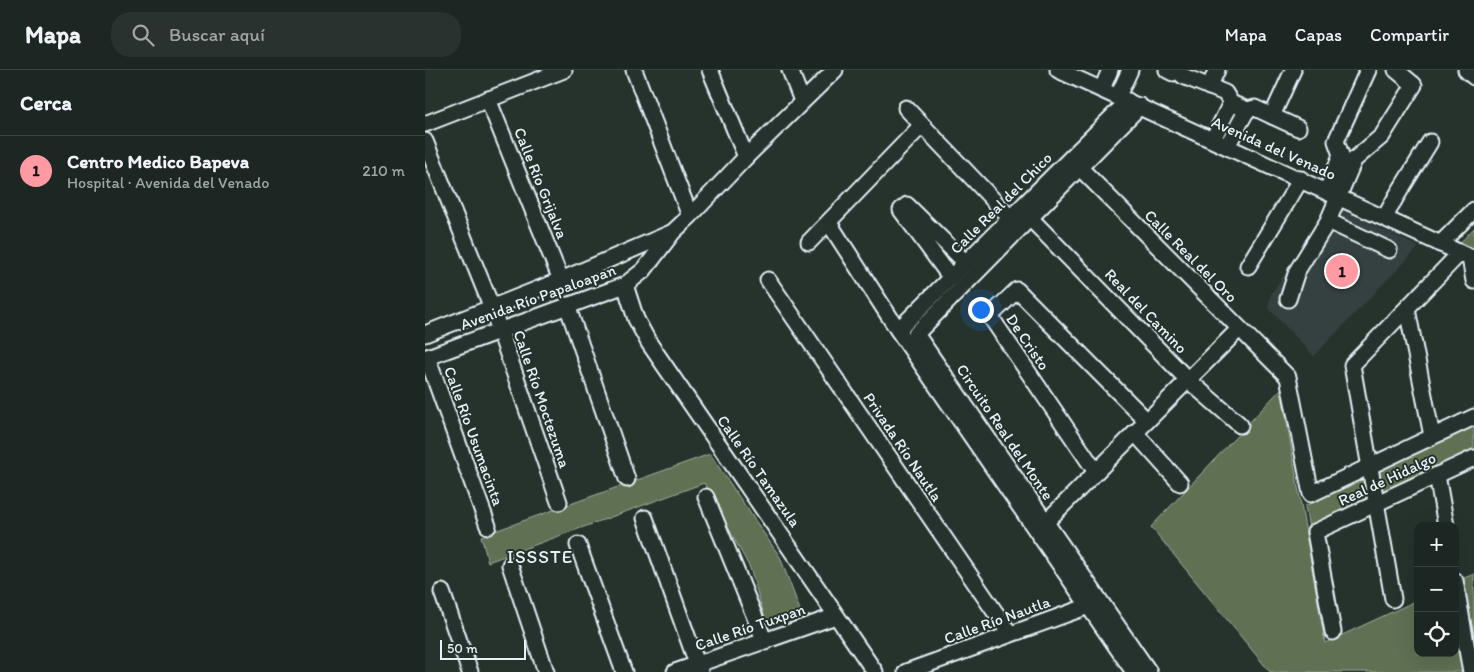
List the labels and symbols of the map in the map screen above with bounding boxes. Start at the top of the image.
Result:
street label: Avenida del Venado [1209,112,1339,184]
street label: Calle Río Grijalva [510,125,572,242]
street label: Calle Real del Chico [946,148,1056,258]
street label: Calle Real del Oro [1141,206,1241,306]
pin: 1 [1326,252,1358,290]
street label: Avenida Río Papaloapan [458,260,618,334]
street label: Real del Camino [1101,265,1191,357]
your location [968,297,994,323]
street label: De Cristo [1002,310,1054,374]
street label: Calle Río Moctezuma [509,328,575,471]
street label: Circuito Real del Monte [952,360,1058,504]
street label: Calle Río Usumacinta [440,364,508,509]
street label: Privada Río Nautla [859,389,947,506]
street label: Calle Río Tamazula [713,411,805,531]
street label: Real de Hidalgo [1335,448,1439,510]
district label: ISSSTE [507,545,573,568]
street label: Calle Río Nautla [941,592,1053,648]
street label: Calle Río Tuxpan [692,599,808,655]
scale bar [440,637,526,660]

